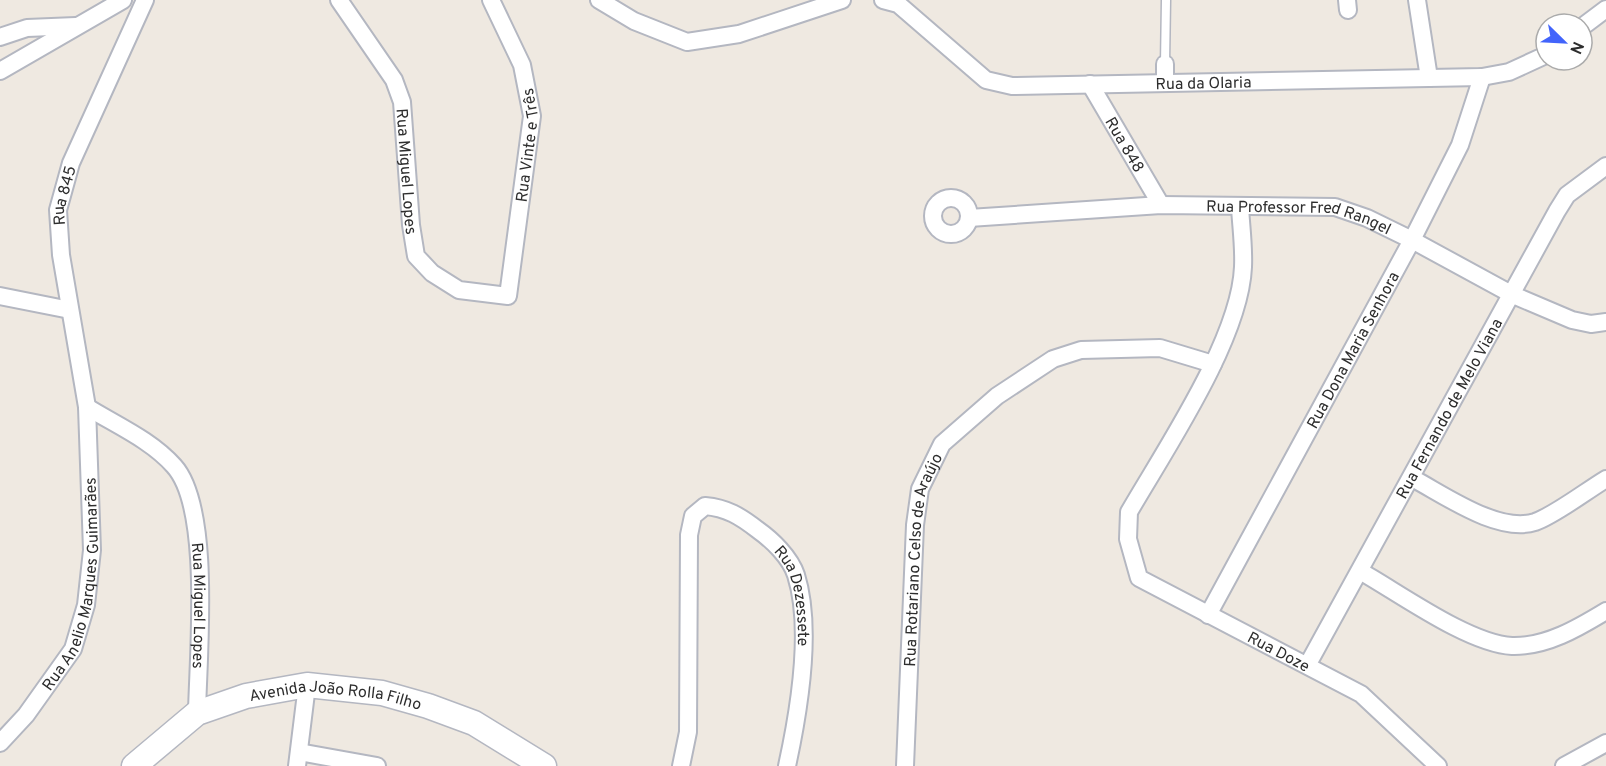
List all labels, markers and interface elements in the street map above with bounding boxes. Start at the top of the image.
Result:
north arrow [1534,12,1594,72]
text: N [1564,38,1587,57]
street label: Rua da Olaria [1155,73,1252,95]
street label: Rua Vinte e Três [513,86,544,204]
street label: Rua Miguel Lopes [390,108,420,236]
street label: Rua 848 [1100,114,1148,177]
street label: Rua 845 [50,164,82,226]
street label: Rua Professor Fred Rangel [1206,198,1394,240]
street label: Rua Dona Maria Senhora [1303,269,1405,433]
street label: Rua Fernando de Melo Viana [1393,315,1508,503]
street label: Rua Rotariano Celso de Araújo [901,450,948,667]
street label: Rua Anelio Marques Guimarães [39,477,104,695]
street label: Rua Miguel Lopes [186,542,208,669]
street label: Rua Dezessete [769,542,812,646]
street label: Rua Doze [1243,628,1313,677]
street label: Avenida João Rolla Filho [248,677,424,716]

